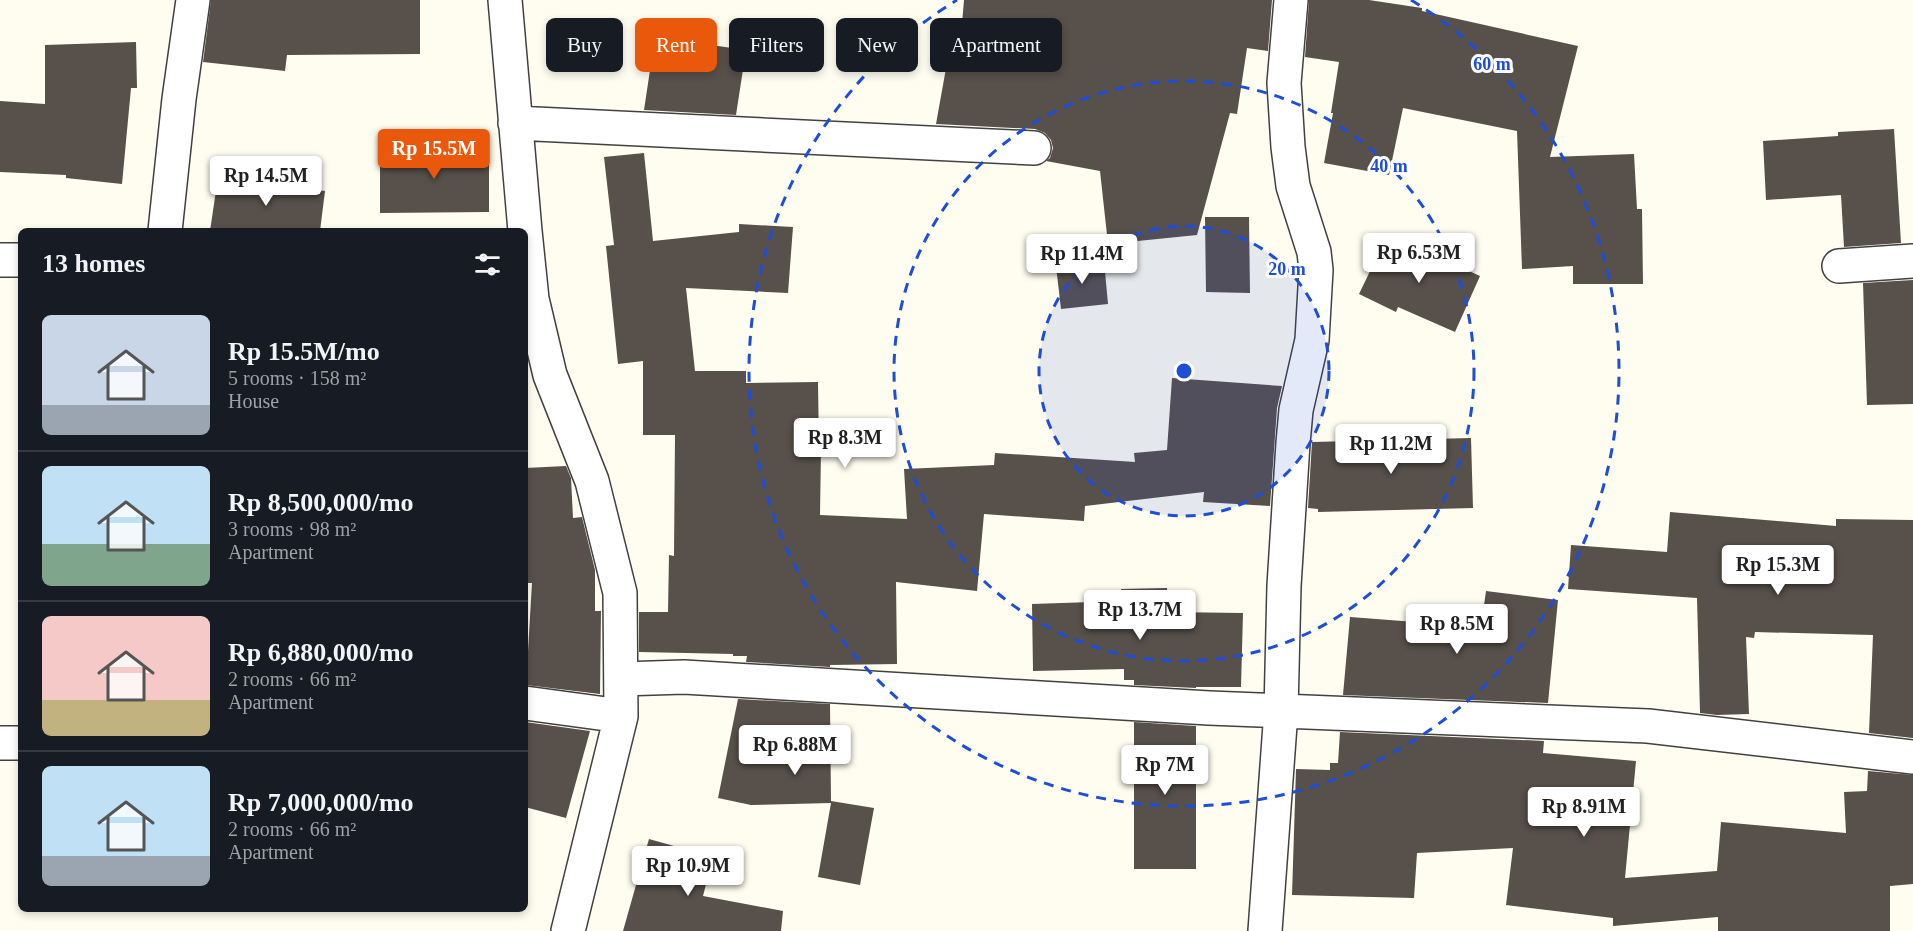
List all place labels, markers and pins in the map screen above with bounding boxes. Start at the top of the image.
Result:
pin: Rp 15.5M [372,129,496,180]
pin: Rp 14.5M [204,156,328,207]
pin: Rp 6.53M [1357,233,1481,284]
pin: Rp 11.4M [1020,234,1144,285]
centre of rings [1174,361,1194,381]
pin: Rp 8.3M [790,418,900,469]
pin: Rp 11.2M [1329,424,1453,475]
pin: Rp 15.3M [1716,545,1840,596]
pin: Rp 13.7M [1078,590,1202,641]
pin: Rp 8.5M [1402,604,1512,655]
pin: Rp 6.88M [733,725,857,776]
pin: Rp 7M [1123,745,1207,796]
pin: Rp 8.91M [1522,787,1646,838]
pin: Rp 10.9M [626,846,750,897]

